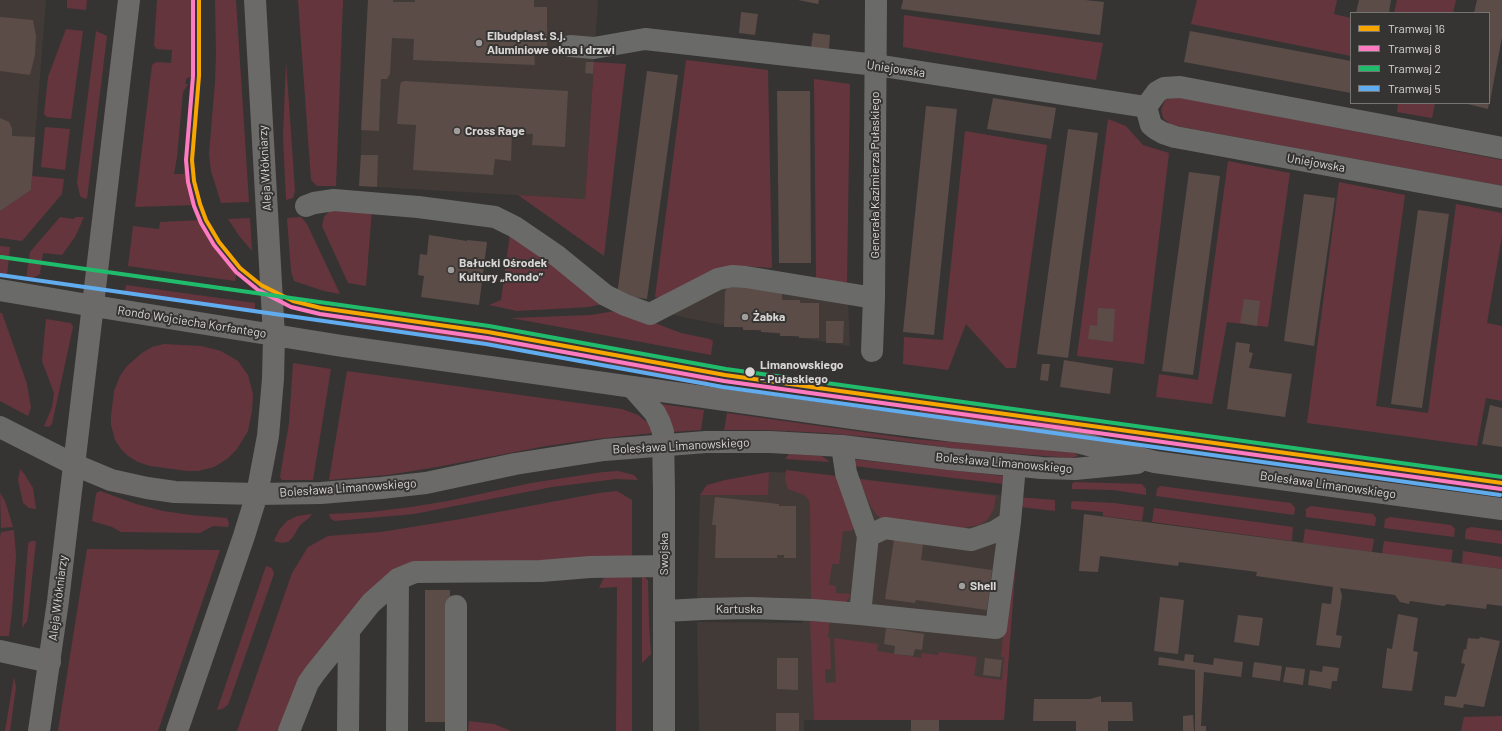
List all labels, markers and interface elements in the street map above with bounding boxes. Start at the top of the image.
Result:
legend [1350,12,1490,104]
text: Tramwaj 16 [1388,21,1445,35]
place label: Elbudplast. S.j. Aluminiowe okna i drzwi [487,29,615,57]
marker: Elbudplast. S.j. Aluminiowe okna i drzwi [474,38,484,48]
text: Tramwaj 8 [1388,41,1441,55]
street label: Uniejowska [866,58,926,80]
text: Tramwaj 2 [1388,61,1441,75]
text: Tramwaj 5 [1388,81,1441,95]
street label: Generała Kazimierza Pułaskiego [868,91,882,259]
place label: Cross Rage [465,124,525,138]
street label: Aleja Włókniarzy [256,125,274,211]
marker: Cross Rage [452,126,462,136]
street label: Uniejowska [1286,151,1346,175]
place label: Bałucki Ośrodek Kultury „Rondo” [459,256,547,284]
marker: Bałucki Ośrodek Kultury „Rondo” [446,265,456,275]
street label: Rondo Wojciecha Korfantego [117,303,267,341]
place label: Żabka [753,310,785,324]
marker: Żabka [740,312,750,322]
place label: Limanowskiego - Pułaskiego [760,358,844,386]
marker: Limanowskiego - Pułaskiego [743,365,757,379]
street label: Bolesława Limanowskiego [612,435,750,457]
street label: Bolesława Limanowskiego [935,450,1073,476]
street label: Bolesława Limanowskiego [1259,468,1397,502]
street label: Bolesława Limanowskiego [279,476,417,500]
street label: Swojska [657,533,671,575]
street label: Aleja Włókniarzy [46,554,70,642]
place label: Shell [970,579,996,593]
marker: Shell [957,581,967,591]
street label: Kartuska [716,602,762,616]

